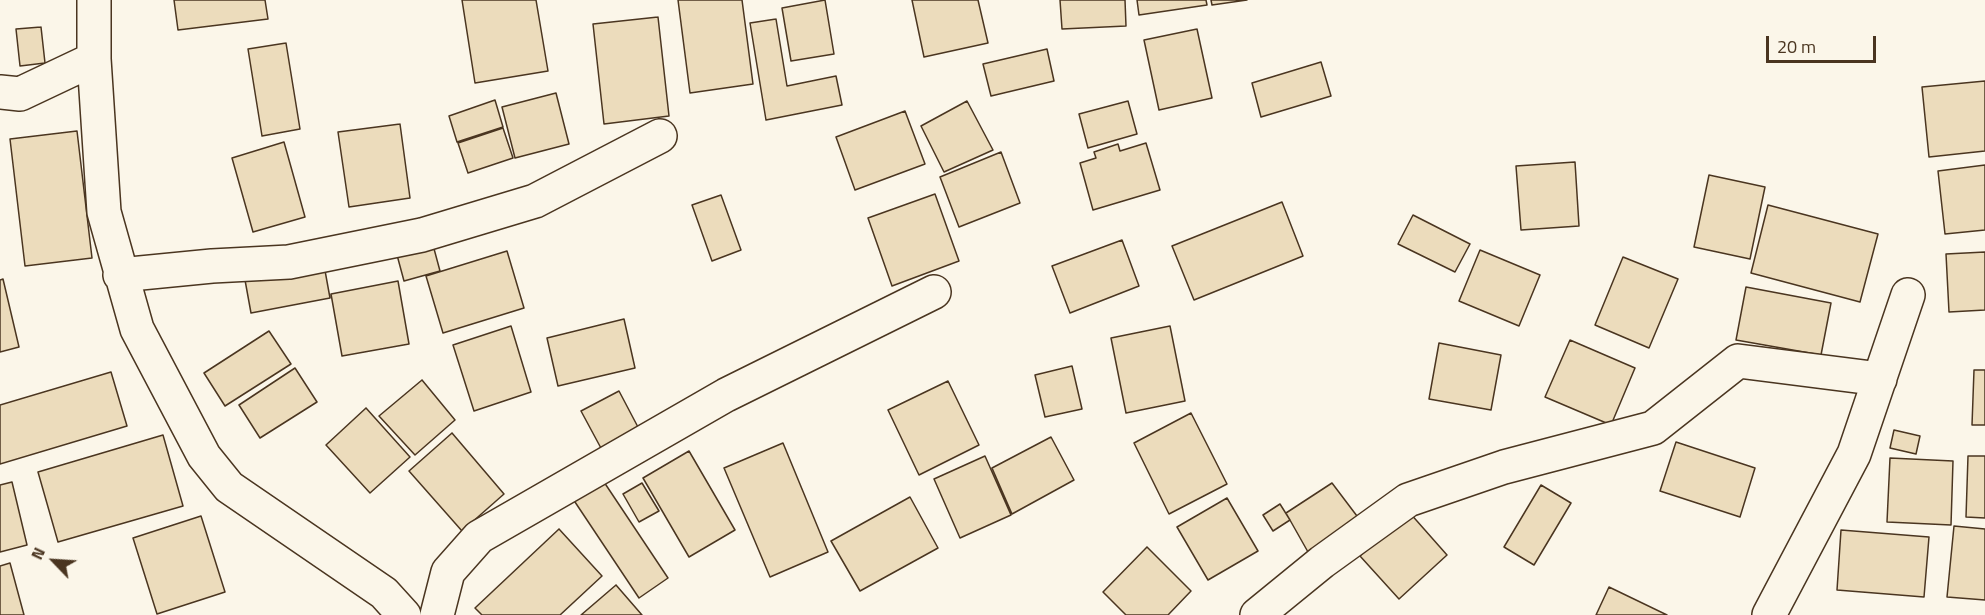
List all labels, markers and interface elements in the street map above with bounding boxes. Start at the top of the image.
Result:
scale bar [1769,24,1878,62]
text: 20 m [1777,33,1816,60]
north arrow [24,531,84,591]
text: N [24,543,51,563]

